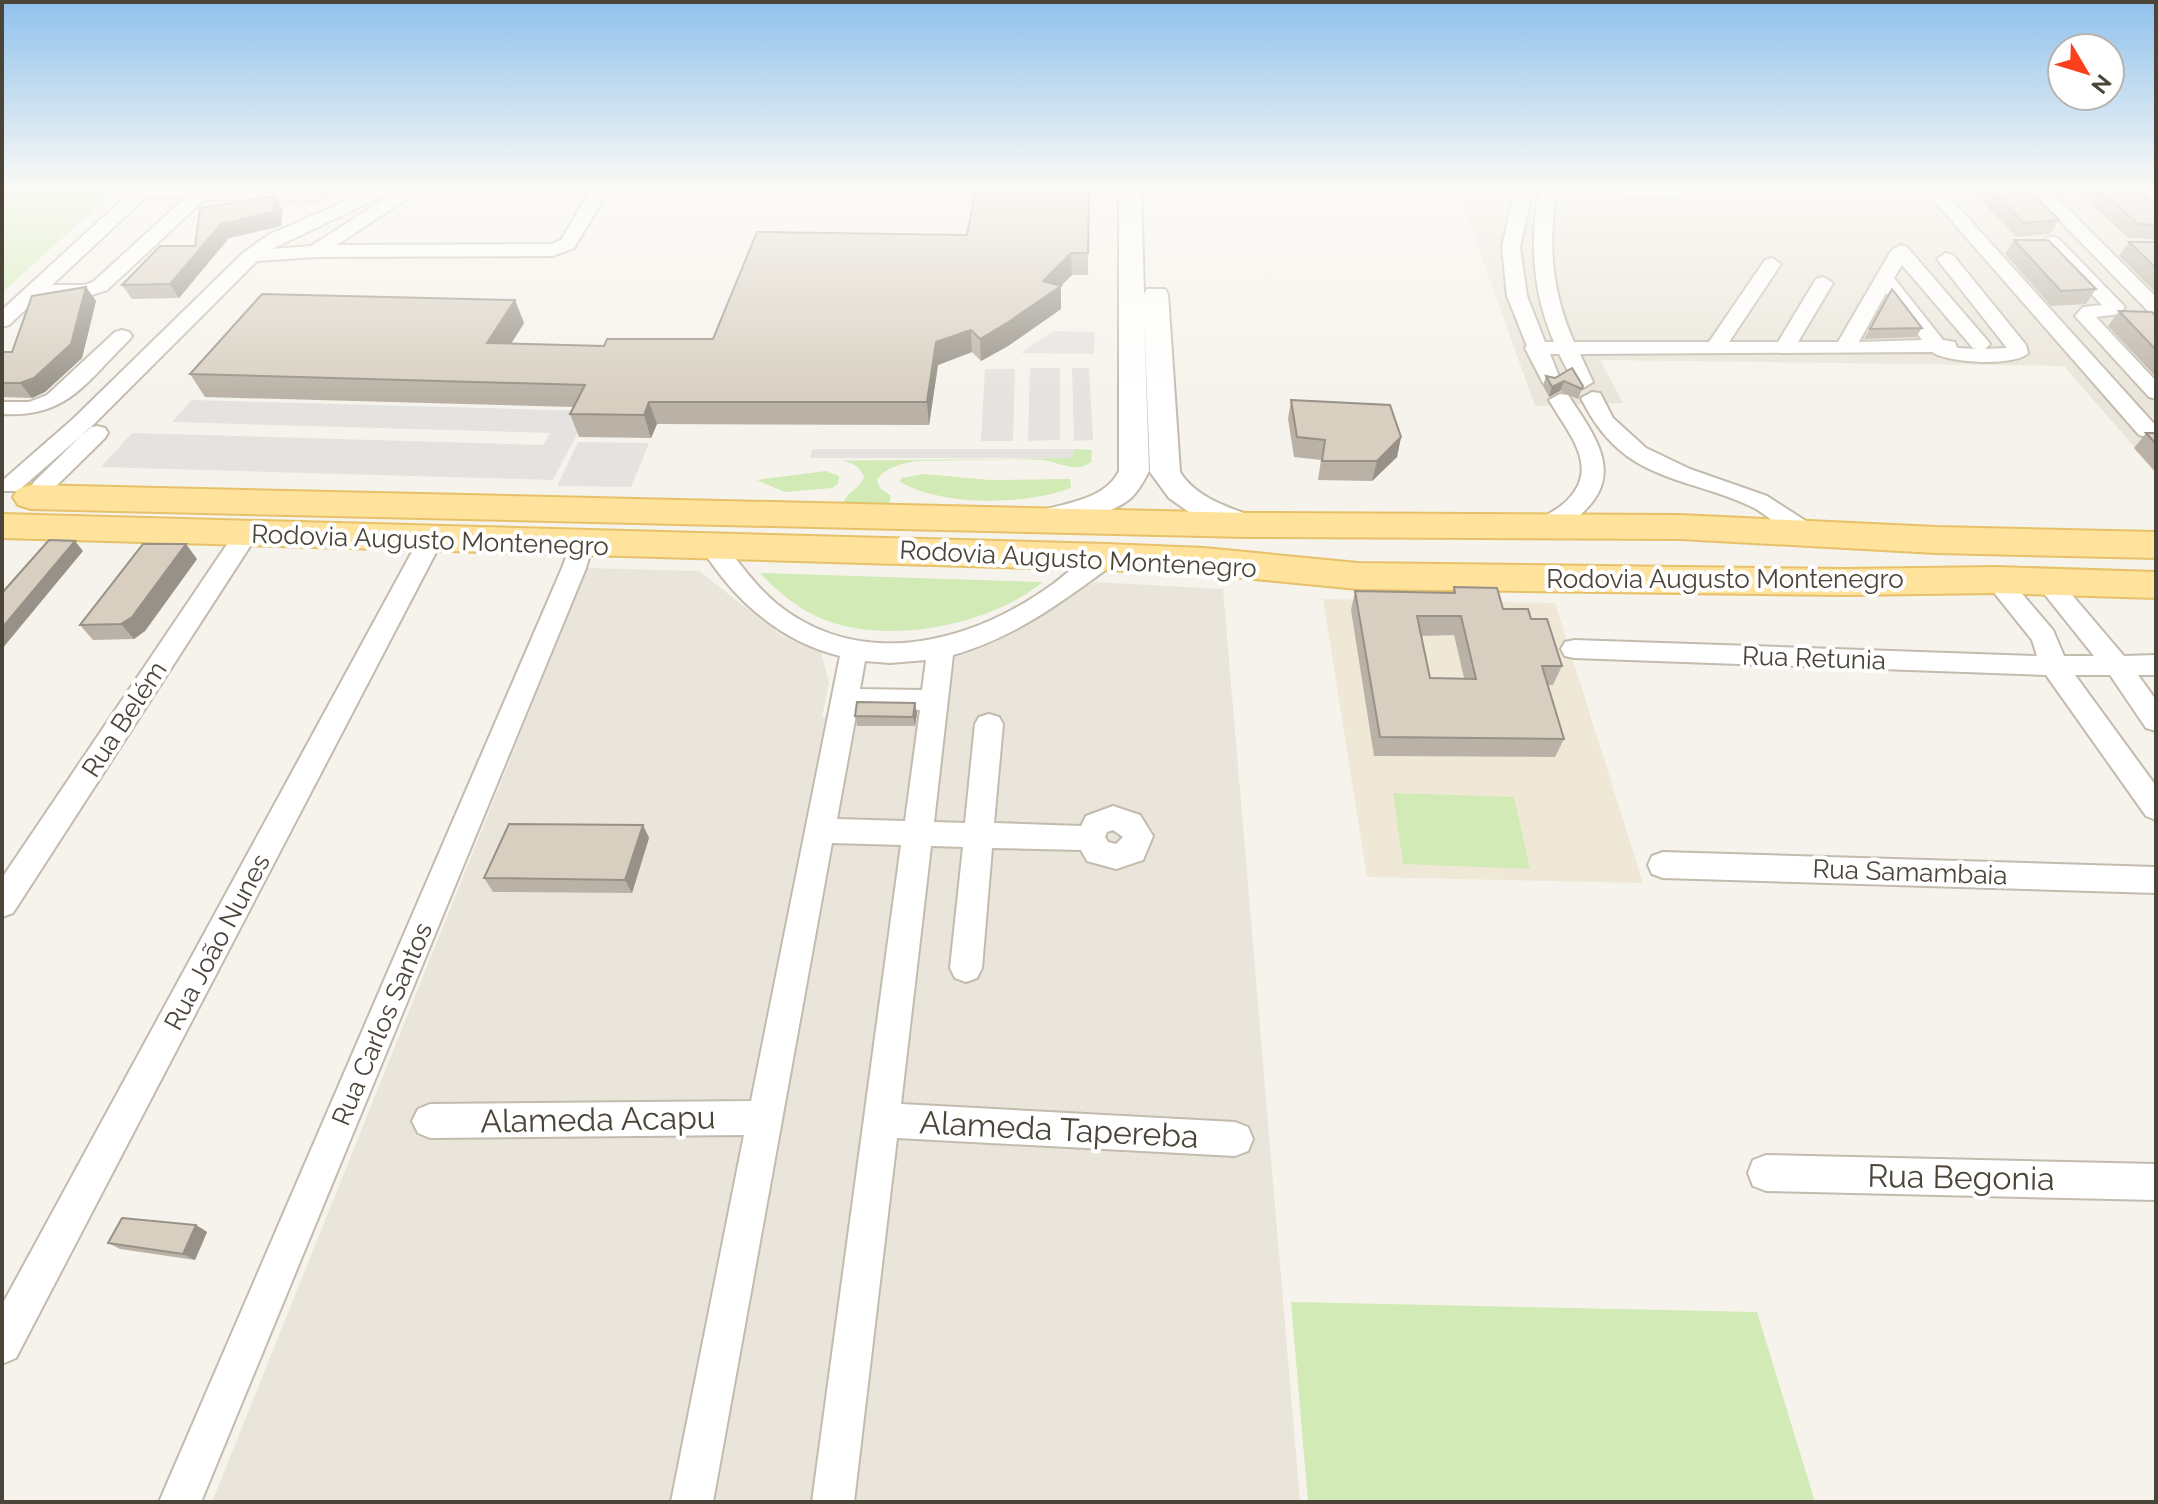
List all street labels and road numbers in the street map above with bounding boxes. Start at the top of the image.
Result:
street label: Rodovia Augusto Montenegro [251,519,609,561]
street label: Rodovia Augusto Montenegro [899,535,1257,583]
street label: Rodovia Augusto Montenegro [1546,564,1904,594]
street label: Rua Retunia [1742,640,1886,676]
street label: Rua Belém [76,656,172,782]
street label: Rua João Nunes [158,849,276,1035]
street label: Rua Samambaia [1812,854,2008,890]
street label: Rua Carlos Santos [326,918,438,1130]
street label: Alameda Acapu [480,1098,716,1140]
street label: Alameda Tapereba [919,1103,1199,1155]
street label: Rua Begonia [1867,1157,2055,1197]

